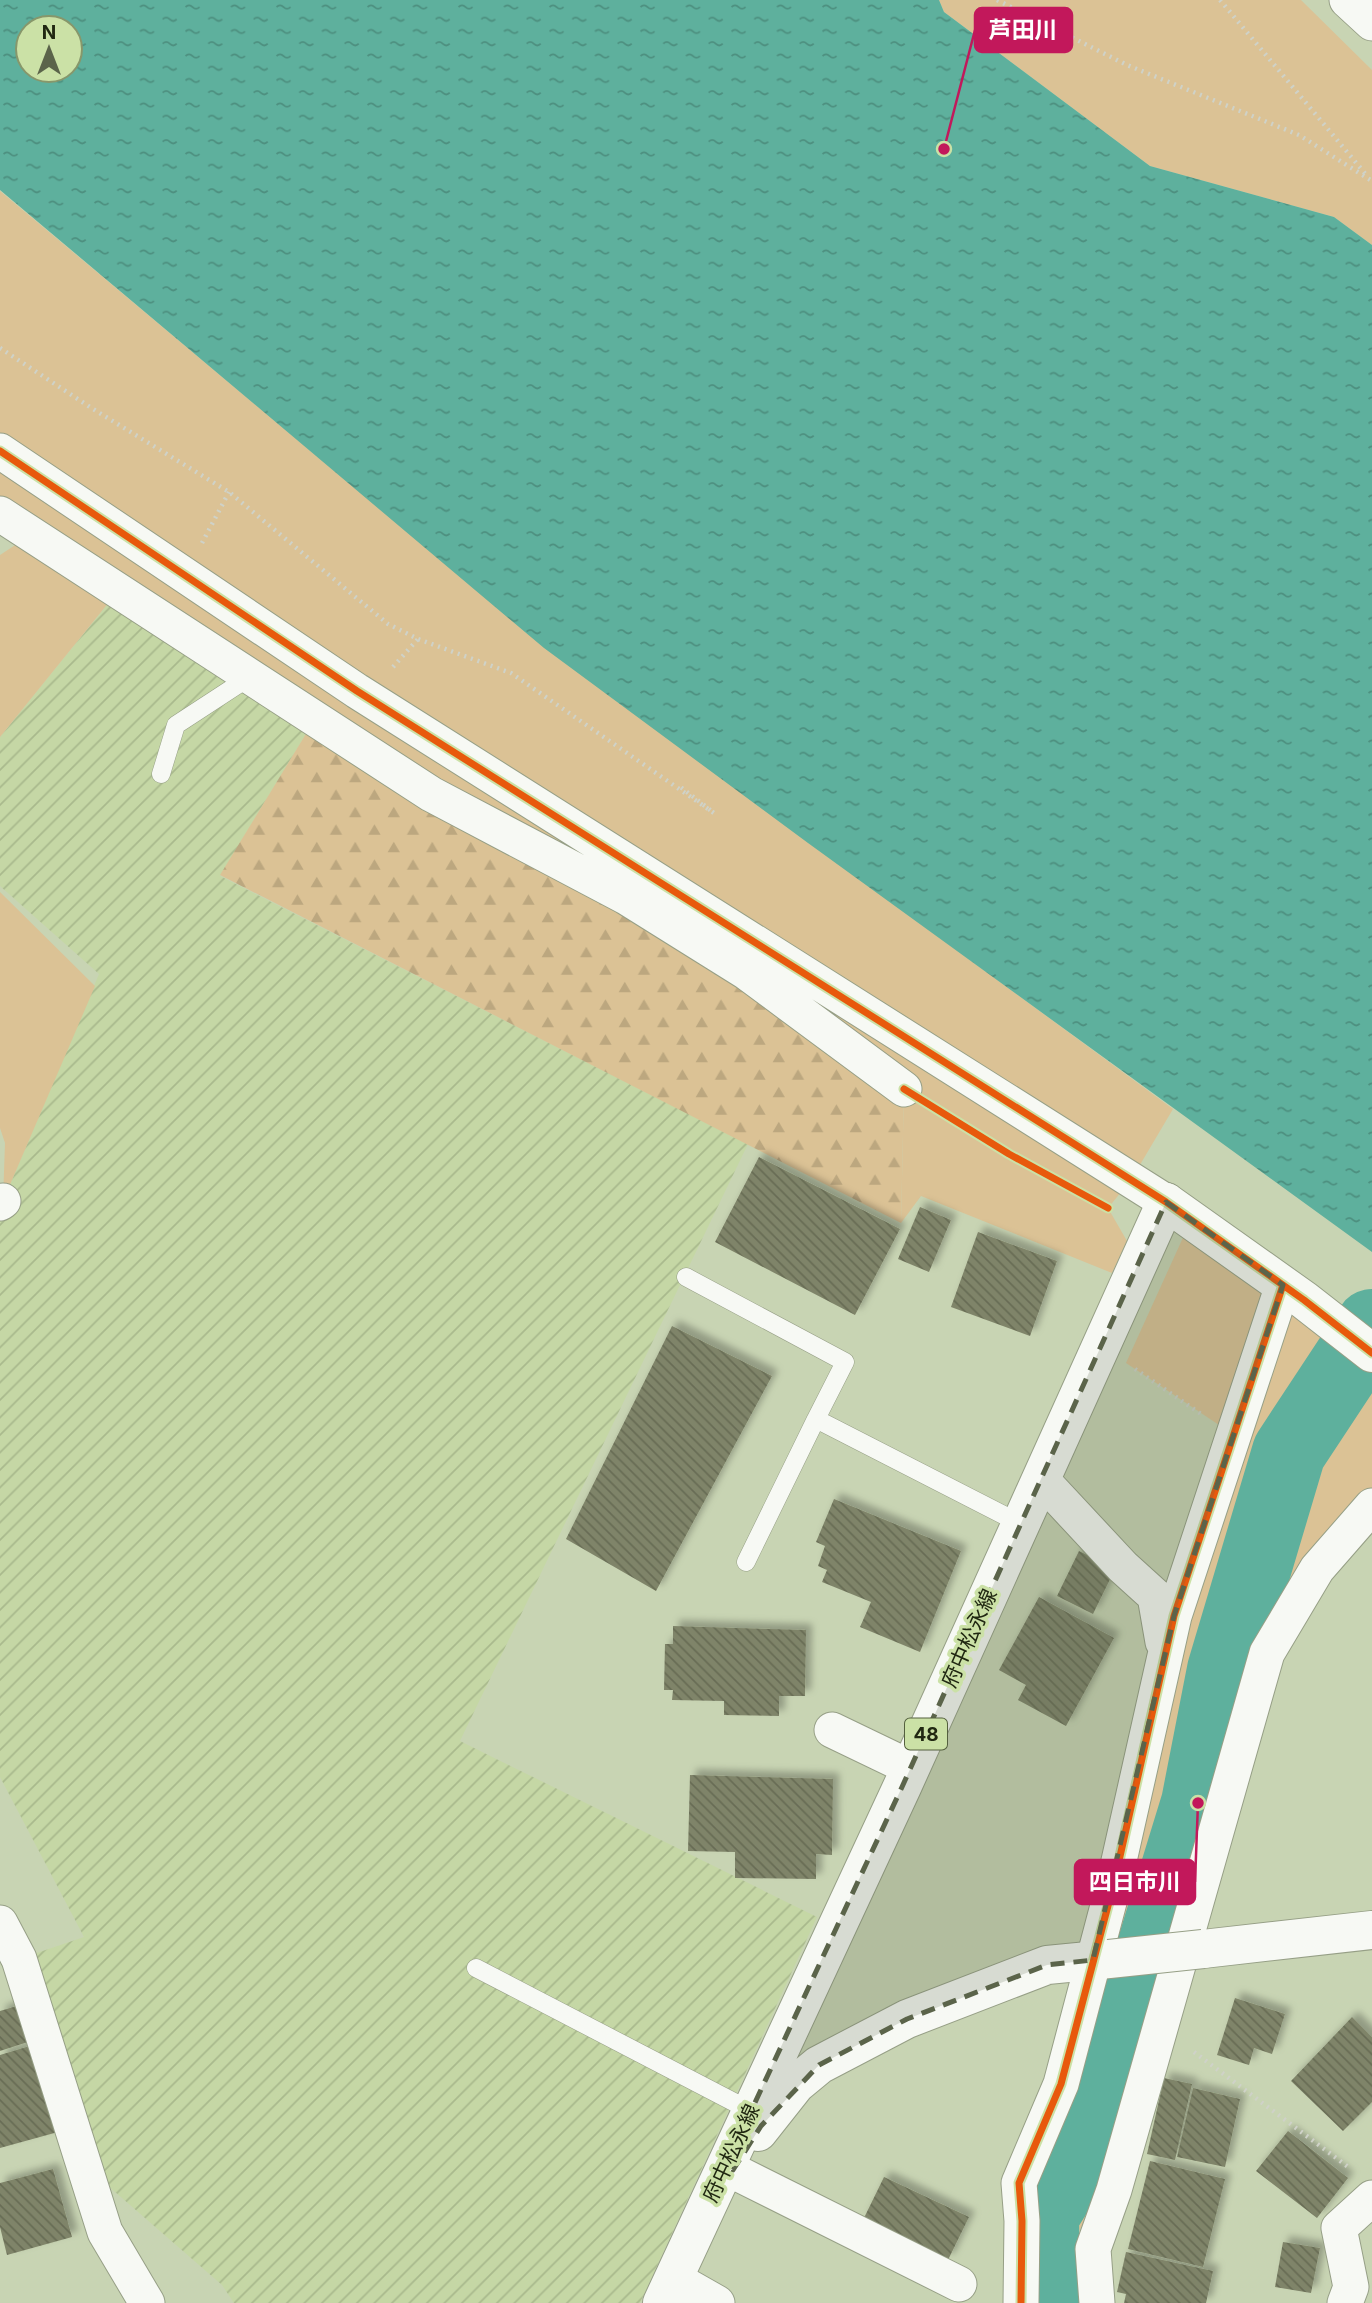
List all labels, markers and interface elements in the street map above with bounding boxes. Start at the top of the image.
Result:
callout: 芦田川 [975,8,1072,52]
north arrow [14,14,84,84]
text: 芦田川 [989,16,1058,44]
text: N [42,21,56,44]
street label: 府中松永線 [936,1585,1002,1691]
road number: 48 [905,1718,947,1750]
callout: 四日市川 [1075,1860,1195,1904]
text: 四日市川 [1089,1868,1181,1896]
street label: 府中松永線 [697,2100,765,2206]

